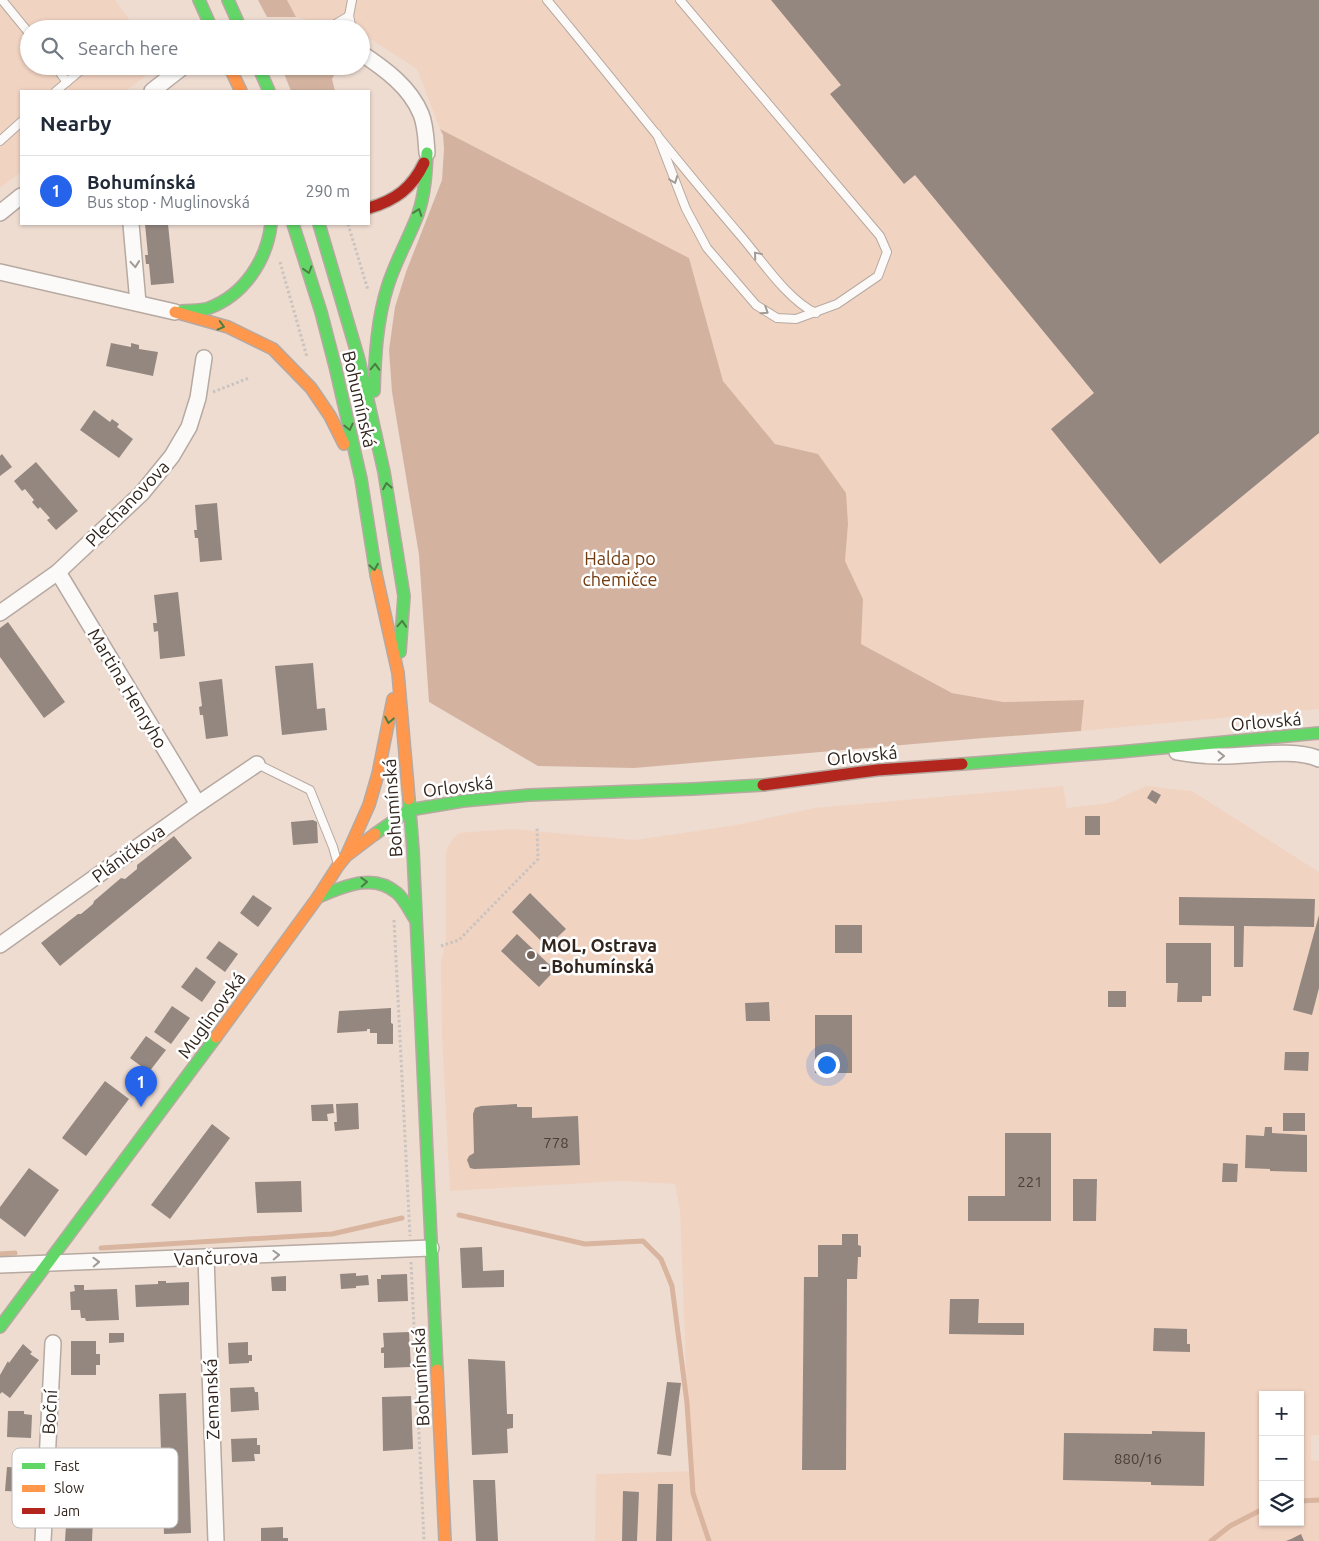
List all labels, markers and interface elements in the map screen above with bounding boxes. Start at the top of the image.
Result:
search box [20,20,370,75]
icon: search [38,34,66,62]
text: Search here [78,37,178,59]
text: Nearby [40,111,111,135]
text: Bohumínská [87,171,196,193]
one-way arrow [669,175,679,183]
text: 1 [51,182,61,200]
text: 290 m [305,182,350,200]
text: Bus stop · Muglinovská [87,193,250,211]
one-way arrow [412,208,422,217]
one-way arrow [754,252,763,261]
one-way arrow [129,260,140,268]
one-way arrow [303,266,313,274]
one-way arrow [760,305,769,314]
one-way arrow [217,320,226,331]
street label: Bohumínská [339,349,381,449]
one-way arrow [369,363,380,371]
one-way arrow [343,423,354,432]
street label: Plechanovova [81,456,173,550]
one-way arrow [382,482,392,490]
park label: Halda po chemičce [582,548,658,589]
one-way arrow [369,563,379,571]
one-way arrow [396,620,407,628]
street label: Martina Henryho [84,624,172,752]
street label: Orlovská [1230,708,1302,734]
one-way arrow [384,716,395,725]
street label: Orlovská [826,741,898,769]
one-way arrow [1218,751,1226,761]
street label: Bohumínská [379,758,405,858]
street label: Orlovská [422,772,494,800]
street label: Pláničkova [88,820,168,886]
one-way arrow [361,877,369,888]
place label: MOL, Ostrava - Bohumínská [541,935,657,976]
marker: MOL, Ostrava - Bohumínská [525,949,537,961]
street label: Muglinovská [173,968,249,1062]
your location [814,1052,840,1078]
pin: 1 [125,1066,157,1107]
house number: 778 [543,1134,569,1151]
house number: 221 [1017,1173,1043,1190]
street label: Vančurova [173,1246,259,1268]
one-way arrow [272,1249,280,1260]
one-way arrow [92,1256,100,1267]
street label: Bohumínská [407,1327,433,1427]
street label: Zemanská [200,1358,222,1440]
street label: Boční [38,1388,60,1435]
map controls [1259,1391,1304,1526]
button: + [1259,1391,1304,1436]
button: − [1259,1436,1304,1481]
legend [12,1448,178,1528]
house number: 880/16 [1114,1450,1162,1467]
text: Fast [54,1458,80,1474]
text: Slow [54,1480,84,1496]
button: layers [1259,1481,1304,1526]
text: Jam [54,1503,80,1519]

